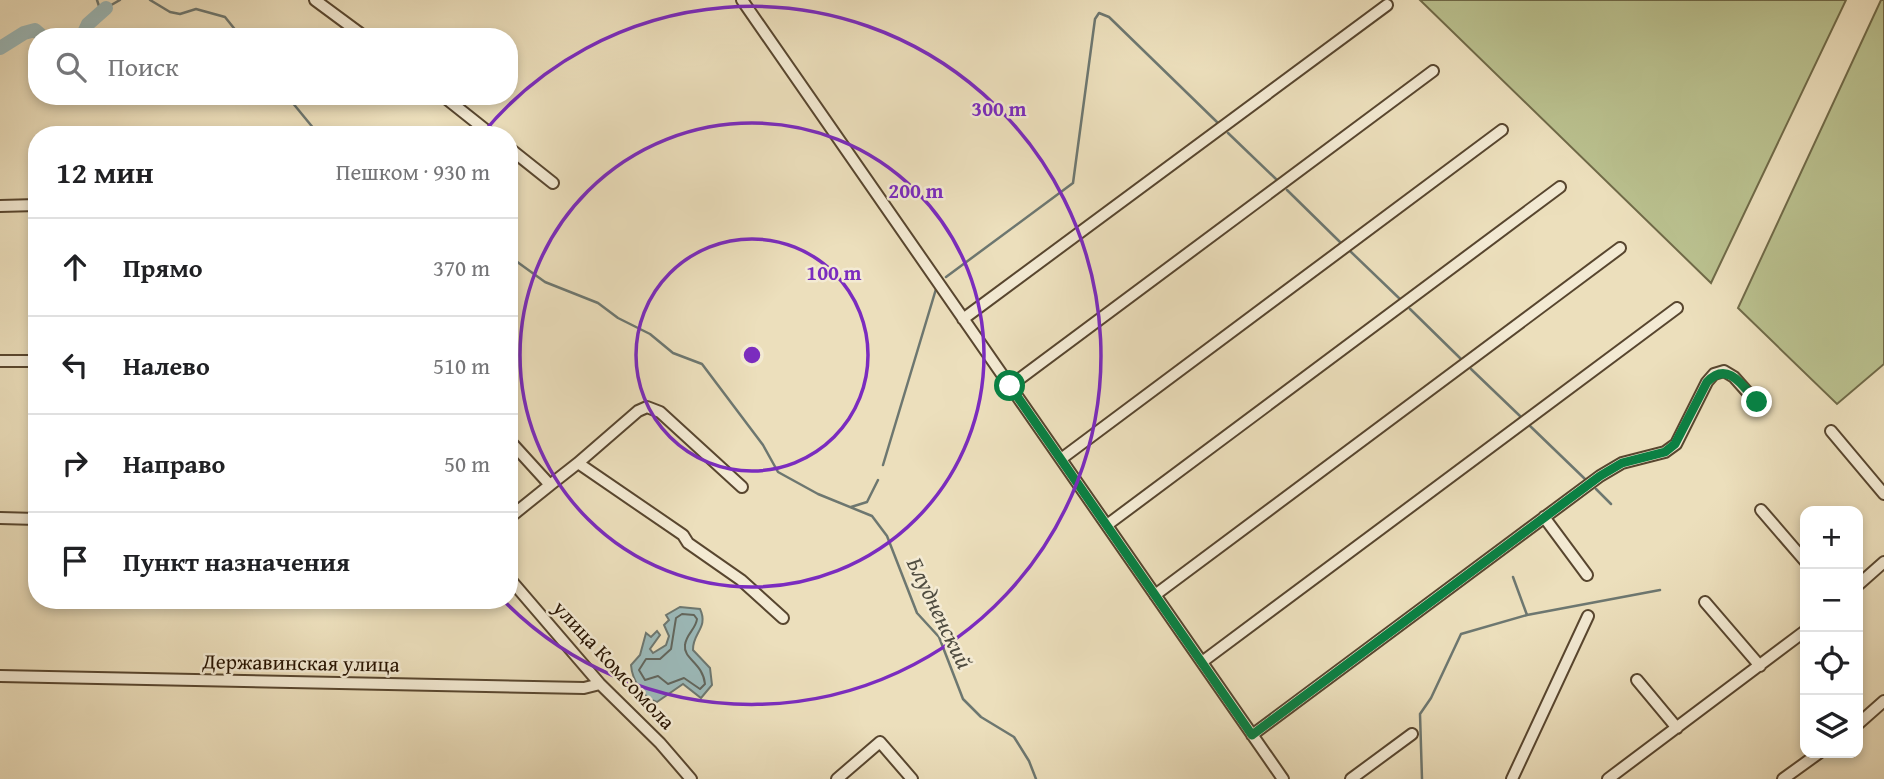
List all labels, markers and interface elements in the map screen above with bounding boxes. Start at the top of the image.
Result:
search box [28,28,518,105]
text: Поиск [108,47,179,86]
icon: search [52,48,90,86]
text: 300 m [971,93,1027,124]
text: 12 мин [56,150,154,194]
text: Пешком · 930 m [336,155,490,188]
text: 200 m [888,175,944,206]
icon: ahead [56,248,94,286]
text: Прямо [123,248,203,287]
text: 370 m [433,251,490,284]
text: 100 m [806,257,862,288]
centre of rings [740,343,764,367]
icon: left [56,346,94,384]
text: Налево [123,346,210,385]
text: 510 m [433,349,490,382]
route start [994,370,1025,401]
route end [1741,386,1772,417]
icon: right [56,444,94,482]
text: Направо [123,444,225,483]
text: 50 m [444,447,490,480]
map controls [1800,506,1863,758]
button: + [1800,506,1863,569]
icon: arrive [56,542,94,580]
text: Пункт назначения [123,542,350,581]
water label: Блудненский [899,551,982,675]
button: − [1800,569,1863,632]
street label: улица Комсомола [545,592,683,736]
button: locate [1800,632,1863,695]
street label: Державинская улица [201,645,400,680]
button: layers [1800,695,1863,758]

